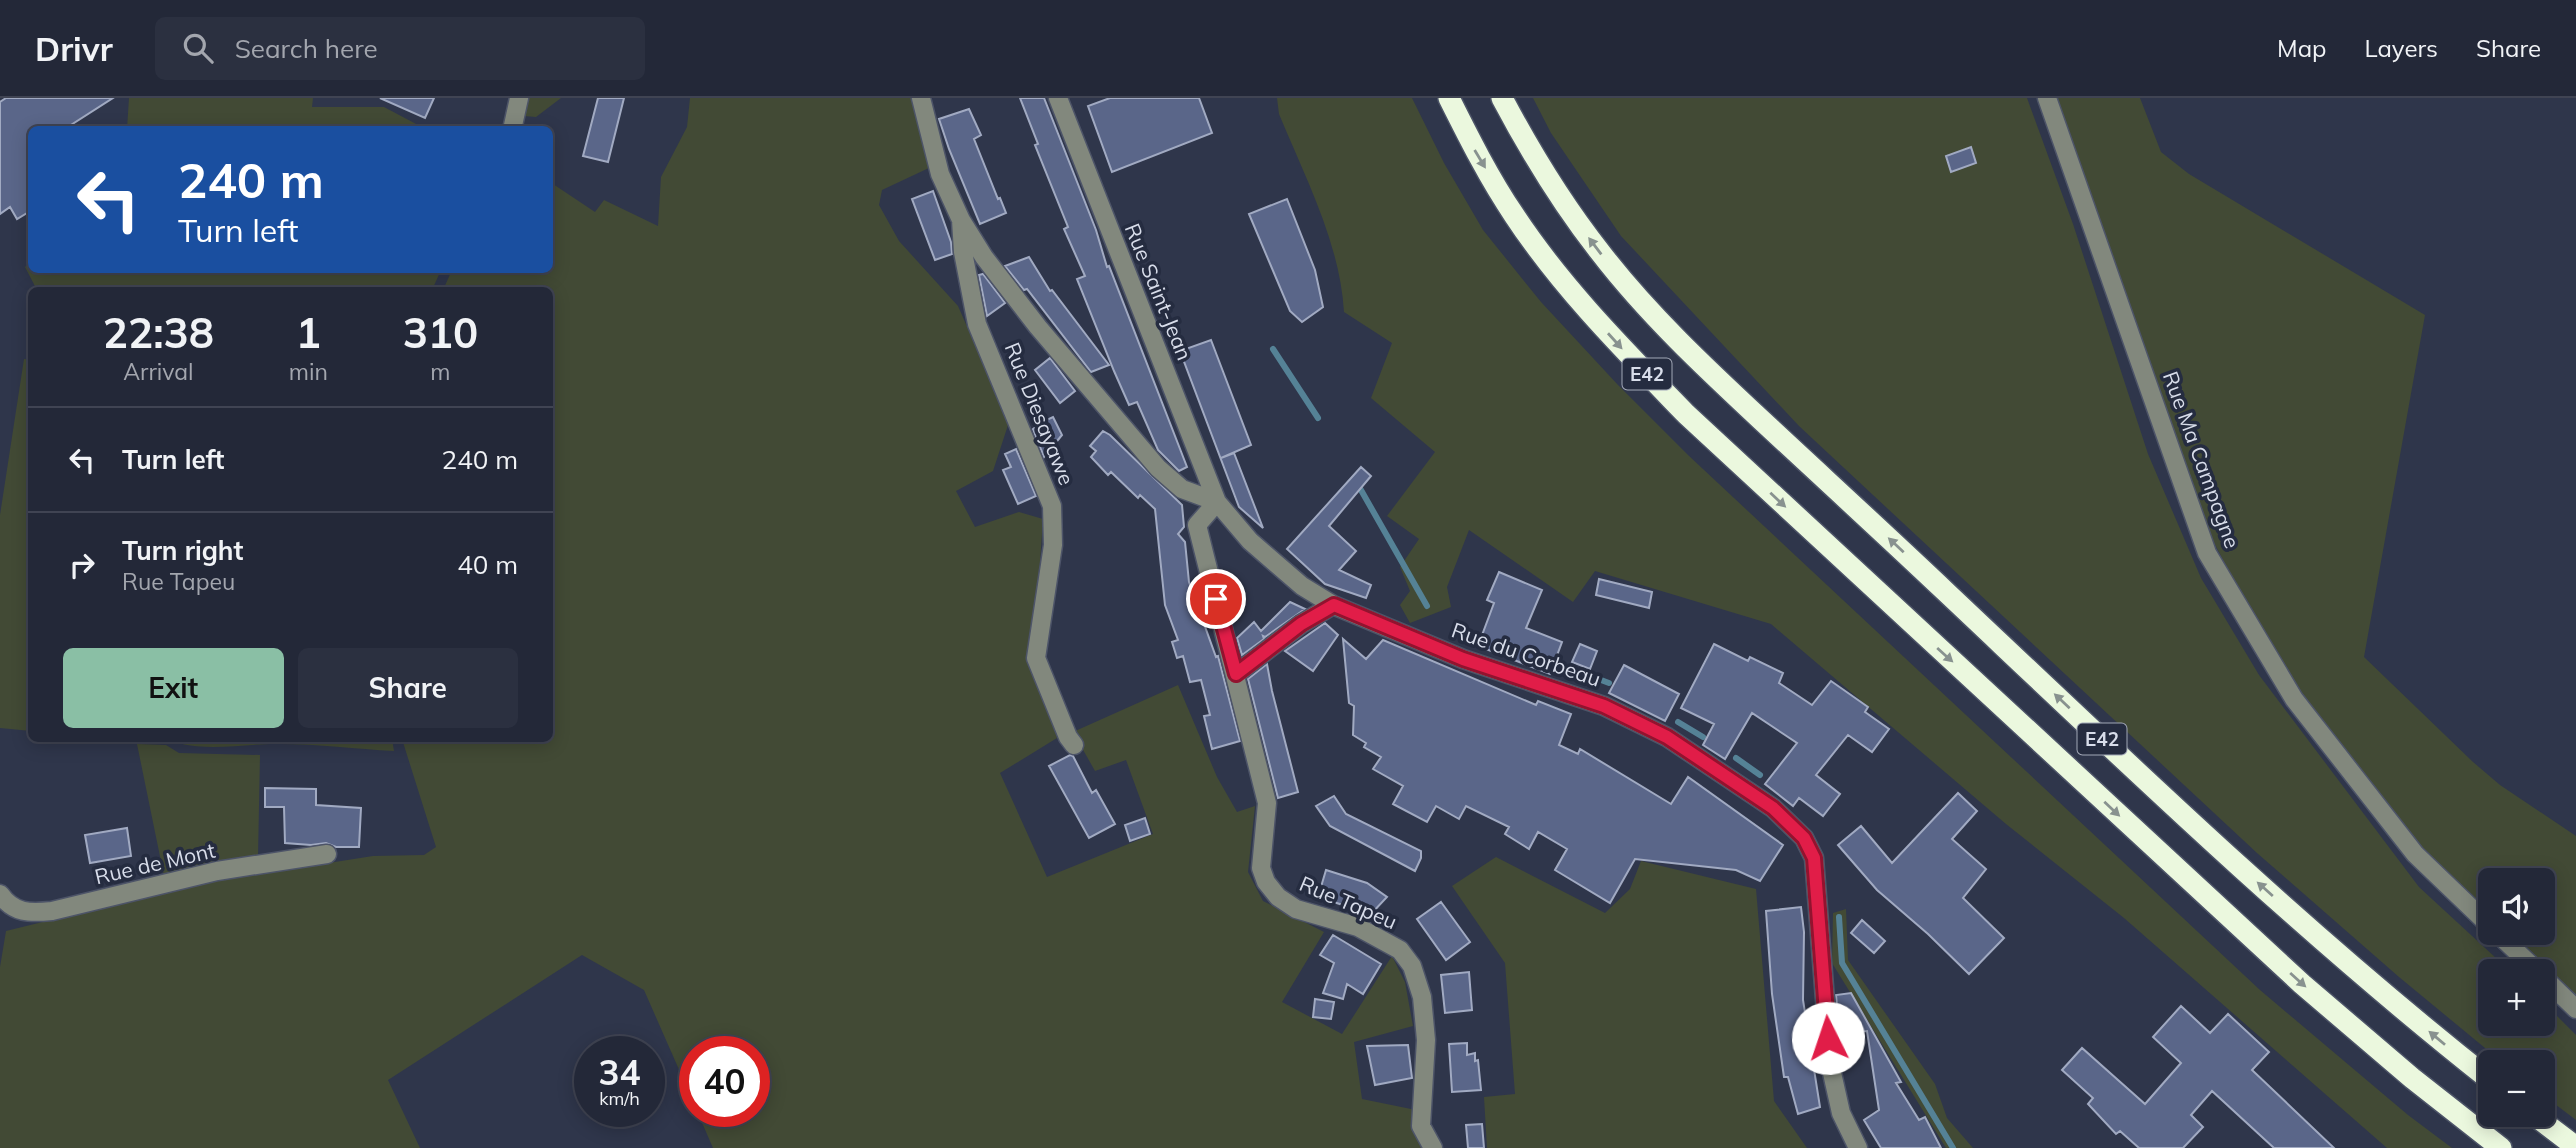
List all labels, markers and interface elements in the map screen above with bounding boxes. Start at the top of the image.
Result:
search box [155,17,645,80]
text: Drivr [35,28,113,69]
icon: search [179,29,217,67]
text: Search here [235,32,378,65]
text: Map [2277,33,2326,63]
text: Layers [2364,33,2438,63]
text: Share [2476,33,2541,63]
text: 240 m [178,149,324,210]
one-way arrow [1474,149,1486,168]
icon: left [63,154,154,245]
text: Turn left [178,210,298,250]
street label: Rue Saint-Jean [1120,219,1198,364]
one-way arrow [1589,237,1603,255]
text: 22:38 [103,306,214,359]
text: 1 [296,306,321,359]
text: 310 [403,306,478,359]
one-way arrow [1607,332,1623,349]
street label: Rue Diesayawe [999,339,1080,489]
text: Arrival [123,357,194,386]
text: min [289,357,328,386]
text: m [430,357,451,386]
road number: E42 [1622,358,1672,390]
street label: Rue Ma Campagne [2158,368,2246,552]
icon: left [63,441,101,479]
text: Turn left [122,443,224,476]
text: 240 m [442,443,518,476]
one-way arrow [1769,492,1787,508]
text: Turn right [122,534,243,567]
one-way arrow [1888,538,1905,554]
icon: right [63,546,101,584]
text: 40 m [457,548,518,581]
text: Rue Tapeu [122,567,235,596]
pin [1186,569,1246,629]
icon: arrive [1197,580,1235,618]
street label: Rue du Corbeau [1448,616,1604,692]
one-way arrow [1936,647,1953,663]
button: Exit [63,648,284,728]
button: Share [298,648,518,728]
one-way arrow [2053,693,2071,709]
road number: E42 [2078,724,2126,754]
one-way arrow [2104,801,2121,816]
street label: Rue de Mont [92,837,217,889]
map controls [2478,868,2555,1127]
button: sound [2478,868,2555,945]
street label: Rue Tapeu [1296,870,1401,934]
one-way arrow [2256,881,2274,897]
button: + [2478,959,2555,1036]
one-way arrow [2289,972,2306,987]
position arrow [1791,1001,1865,1075]
one-way arrow [2428,1031,2445,1046]
speed limit sign: 40 [679,1036,770,1127]
text: 34 [598,1050,641,1094]
button: − [2478,1050,2555,1127]
text: km/h [599,1087,640,1110]

